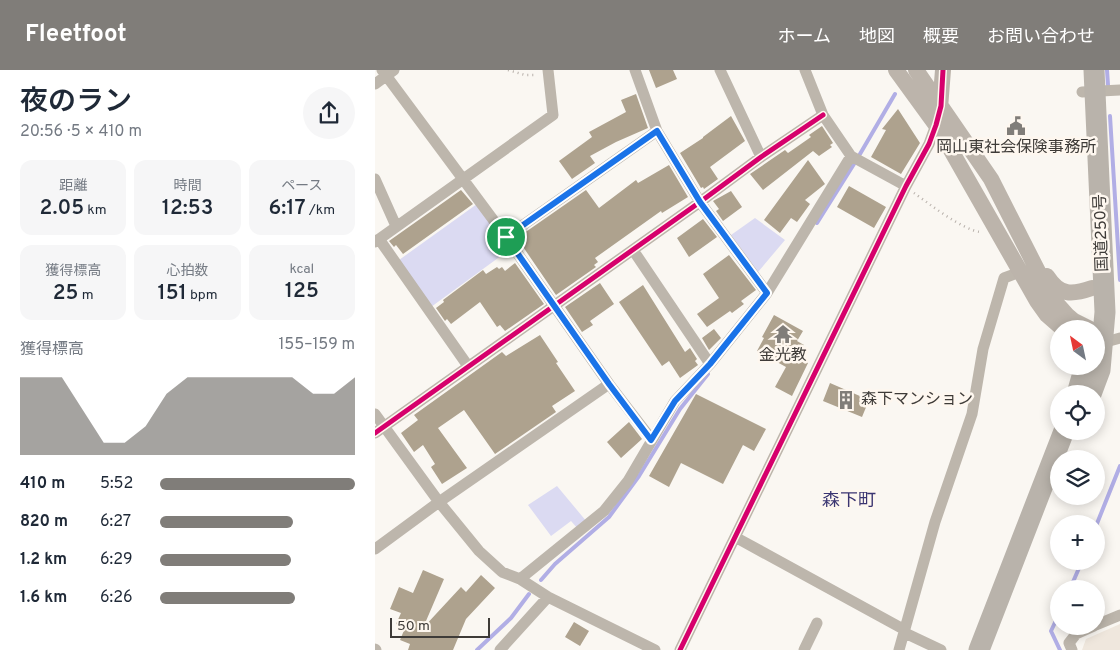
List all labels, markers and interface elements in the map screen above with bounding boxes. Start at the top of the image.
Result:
text: Fleetfoot [25,20,127,50]
text: ホーム [778,26,831,49]
text: 地図 [859,26,895,49]
text: 概要 [923,26,959,49]
text: お問い合わせ [987,26,1095,49]
text: 夜のラン [20,85,132,121]
button: share [303,87,355,139]
public building icon: 岡山東社会保険事務所 [1005,115,1027,137]
text: 20:56 · 5 × 410 m [20,122,142,142]
place label: 岡山東社会保険事務所 [936,138,1096,158]
text: 距離 [59,178,87,195]
text: 時間 [173,178,201,195]
text: ペース [281,178,322,195]
street label: 国道250号 [1091,194,1113,272]
text: 2.05 [40,195,84,222]
text: 12:53 [162,195,213,222]
text: 6:17 [269,195,306,222]
text: km [84,202,107,219]
text: /km [306,202,335,219]
pin [485,216,527,258]
icon: arrive [492,223,520,251]
text: kcal [289,261,314,278]
text: 獲得標高 [45,263,101,280]
text: 心拍数 [166,263,208,280]
text: 125 [285,278,319,305]
text: 25 [53,280,78,307]
text: 151 [157,280,187,307]
text: m [78,287,94,304]
text: bpm [187,287,218,304]
north arrow [1050,320,1105,375]
map controls [1050,320,1105,635]
temple icon: 金光教 [772,323,794,345]
text: 155–159 m [278,335,355,355]
text: 獲得標高 [20,340,84,360]
place label: 金光教 [759,346,807,366]
button: locate [1050,385,1105,440]
building icon: 森下マンション [835,389,857,411]
place label: 森下マンション [861,390,973,410]
button: layers [1050,450,1105,505]
text: 410 m [20,474,65,494]
text: 5:52 [100,474,133,494]
district label: 森下町 [822,490,876,513]
text: 820 m [20,512,68,532]
text: 6:27 [100,512,131,532]
button: + [1050,515,1105,570]
text: 1.2 km [20,550,67,570]
text: 6:29 [100,550,133,570]
button: − [1050,580,1105,635]
text: 1.6 km [20,588,67,608]
text: 6:26 [100,588,133,608]
scale bar [390,615,490,638]
text: 50 m [397,618,430,635]

